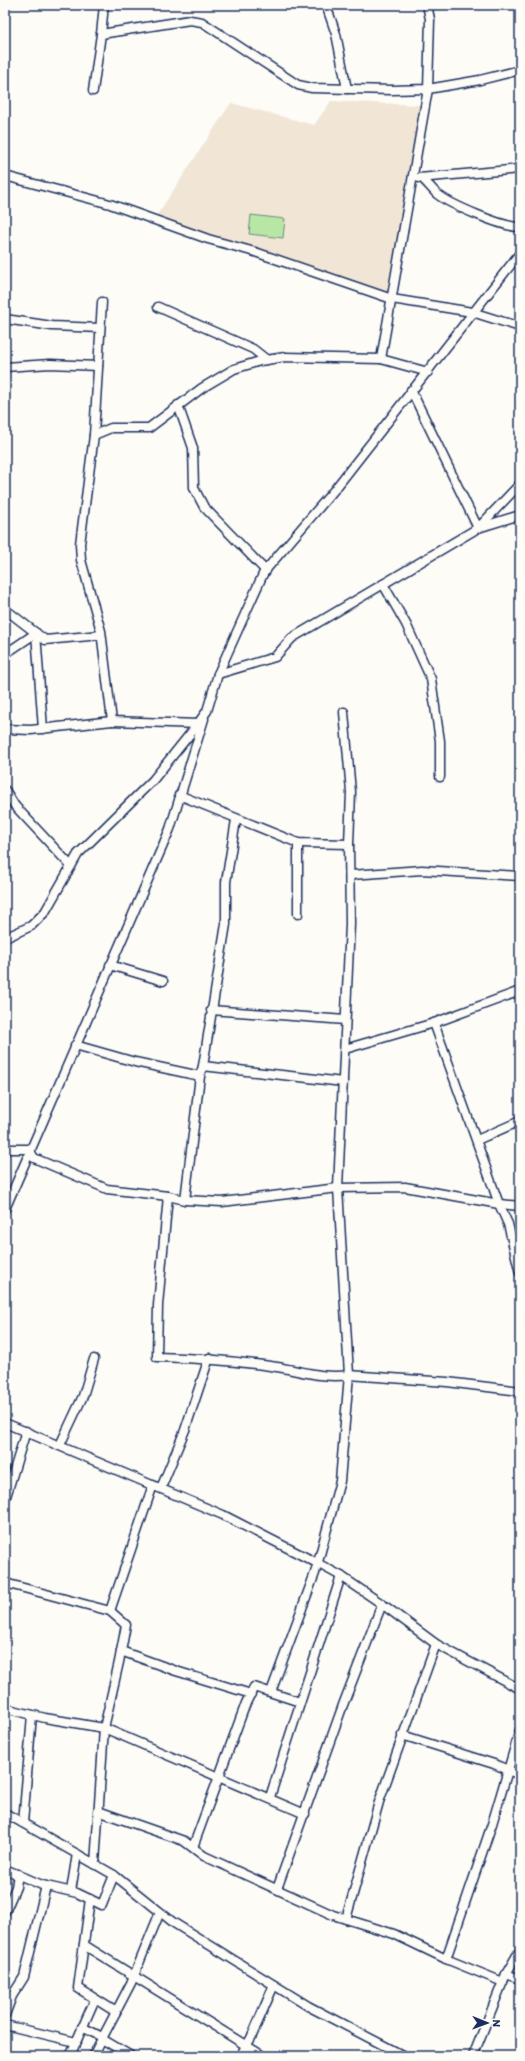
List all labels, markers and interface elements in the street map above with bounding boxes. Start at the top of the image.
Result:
north arrow [467,2003,507,2043]
text: N [490,2019,503,2027]

